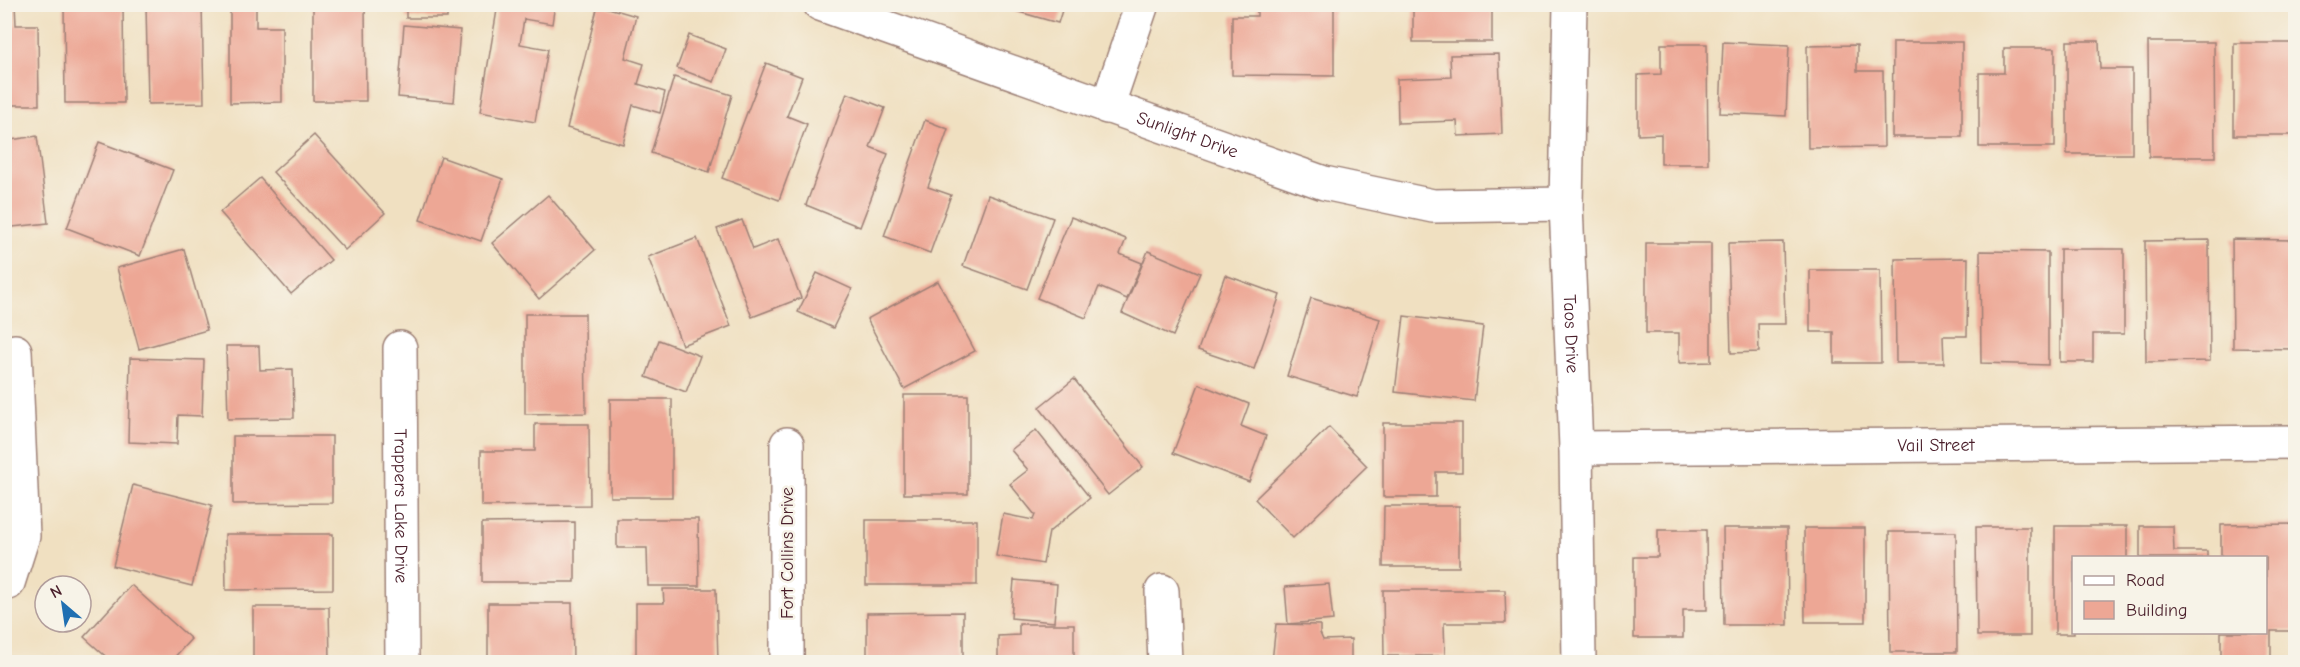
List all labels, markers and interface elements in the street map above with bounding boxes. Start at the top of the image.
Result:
street label: Sunlight Drive [1134,107,1241,163]
street label: Taos Drive [1559,294,1583,374]
street label: Trappers Lake Drive [390,429,411,583]
street label: Vail Street [1897,435,1975,456]
street label: Fort Collins Drive [777,487,798,619]
legend [2072,556,2267,634]
text: Road [2126,570,2165,591]
north arrow [33,574,93,634]
text: N [47,581,65,602]
text: Building [2126,600,2188,621]

